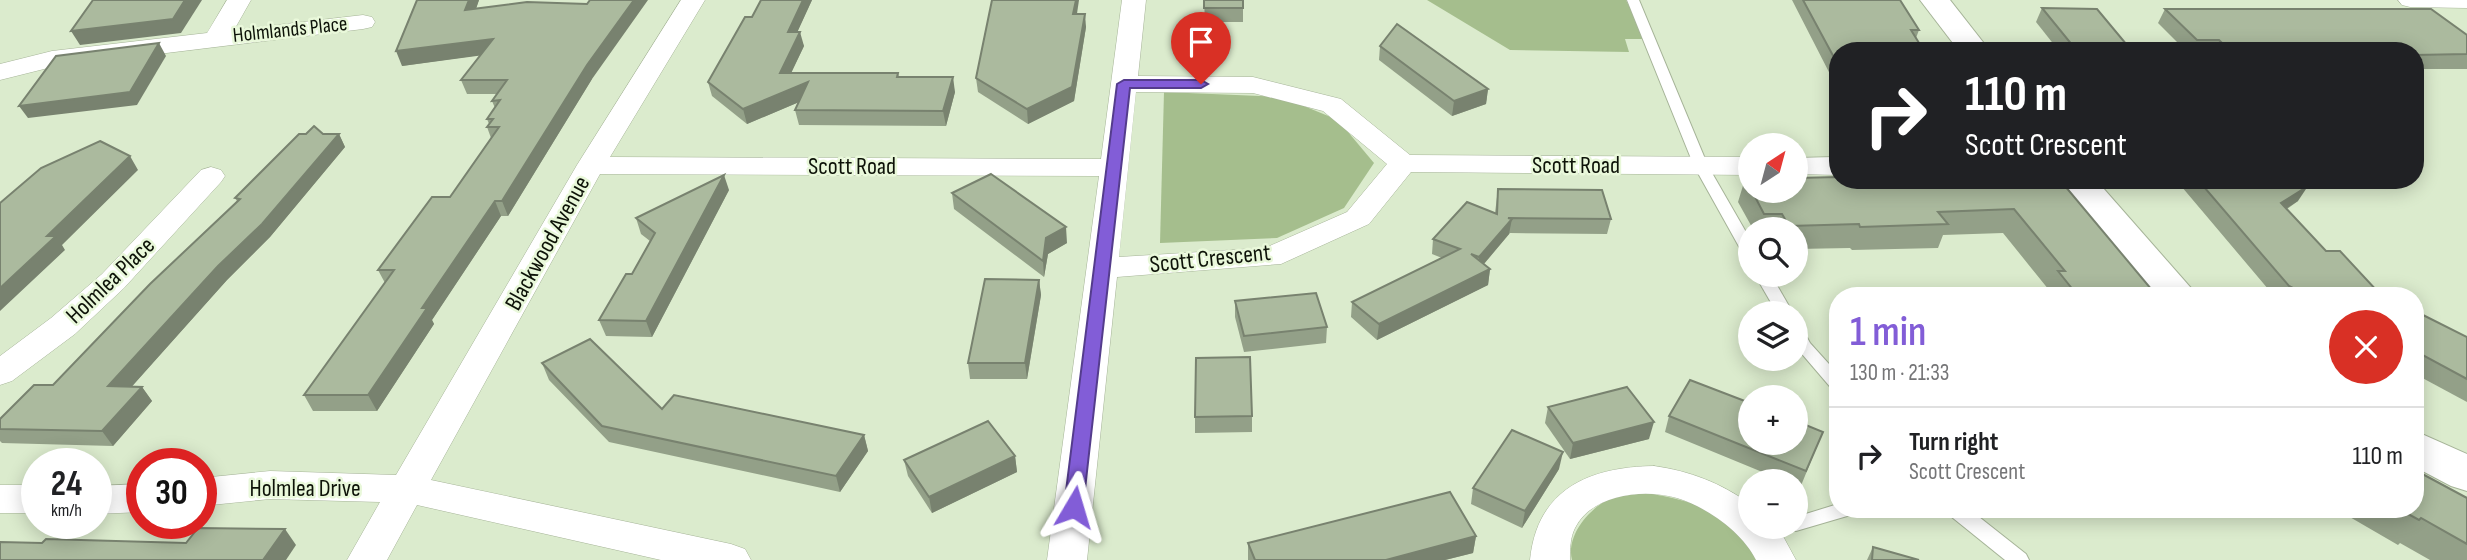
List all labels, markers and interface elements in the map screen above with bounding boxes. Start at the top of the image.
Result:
street label: Holmlands Place [232,11,349,48]
pin [1171,12.0,1231,84]
icon: arrive [1182,23,1220,61]
text: 110 m [1965,66,2067,125]
icon: right [1850,70,1941,161]
text: Scott Crescent [1965,126,2127,165]
north arrow [1738,133,1808,203]
map controls [1738,133,1808,539]
street label: Scott Road [1532,151,1620,180]
street label: Scott Road [808,152,896,181]
street label: Blackwood Avenue [499,171,596,315]
button: search [1738,217,1808,287]
street label: Holmlea Place [60,231,161,330]
street label: Scott Crescent [1148,238,1272,279]
button: layers [1738,301,1808,371]
text: 1 min [1850,307,1926,358]
button: close [2329,310,2403,384]
text: 130 m · 21:33 [1850,359,1950,387]
button: + [1738,385,1808,455]
text: Turn right [1909,427,1998,458]
icon: right [1850,437,1888,475]
text: 110 m [2352,441,2403,472]
speed limit sign: 30 [126,448,217,539]
text: Scott Crescent [1909,458,2025,486]
text: 24 [51,463,82,506]
button: − [1738,469,1808,539]
position arrow [1037,470,1111,544]
street label: Holmlea Drive [249,474,361,503]
text: km/h [51,500,82,521]

